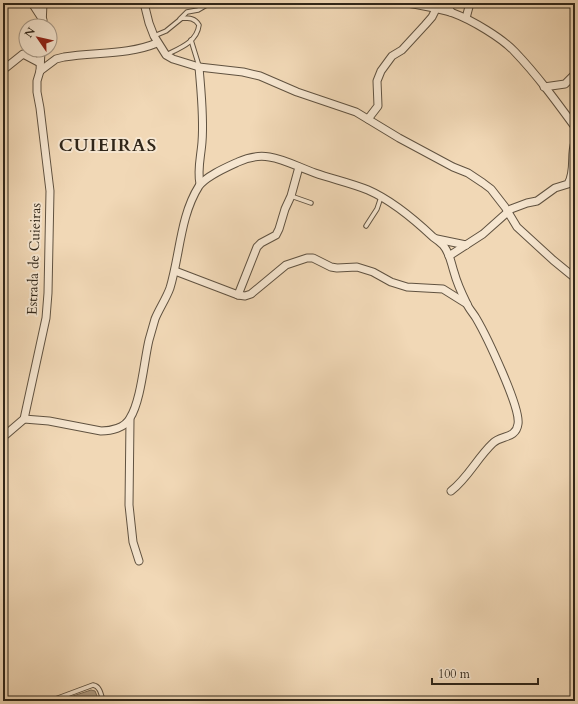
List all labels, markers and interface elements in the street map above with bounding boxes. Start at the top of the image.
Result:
north arrow [18,18,58,58]
text: N [21,24,39,41]
district label: CUIEIRAS [59,133,157,158]
street label: Estrada de Cuieiras [23,202,45,315]
scale bar [432,660,538,686]
text: 100 m [438,666,471,682]

